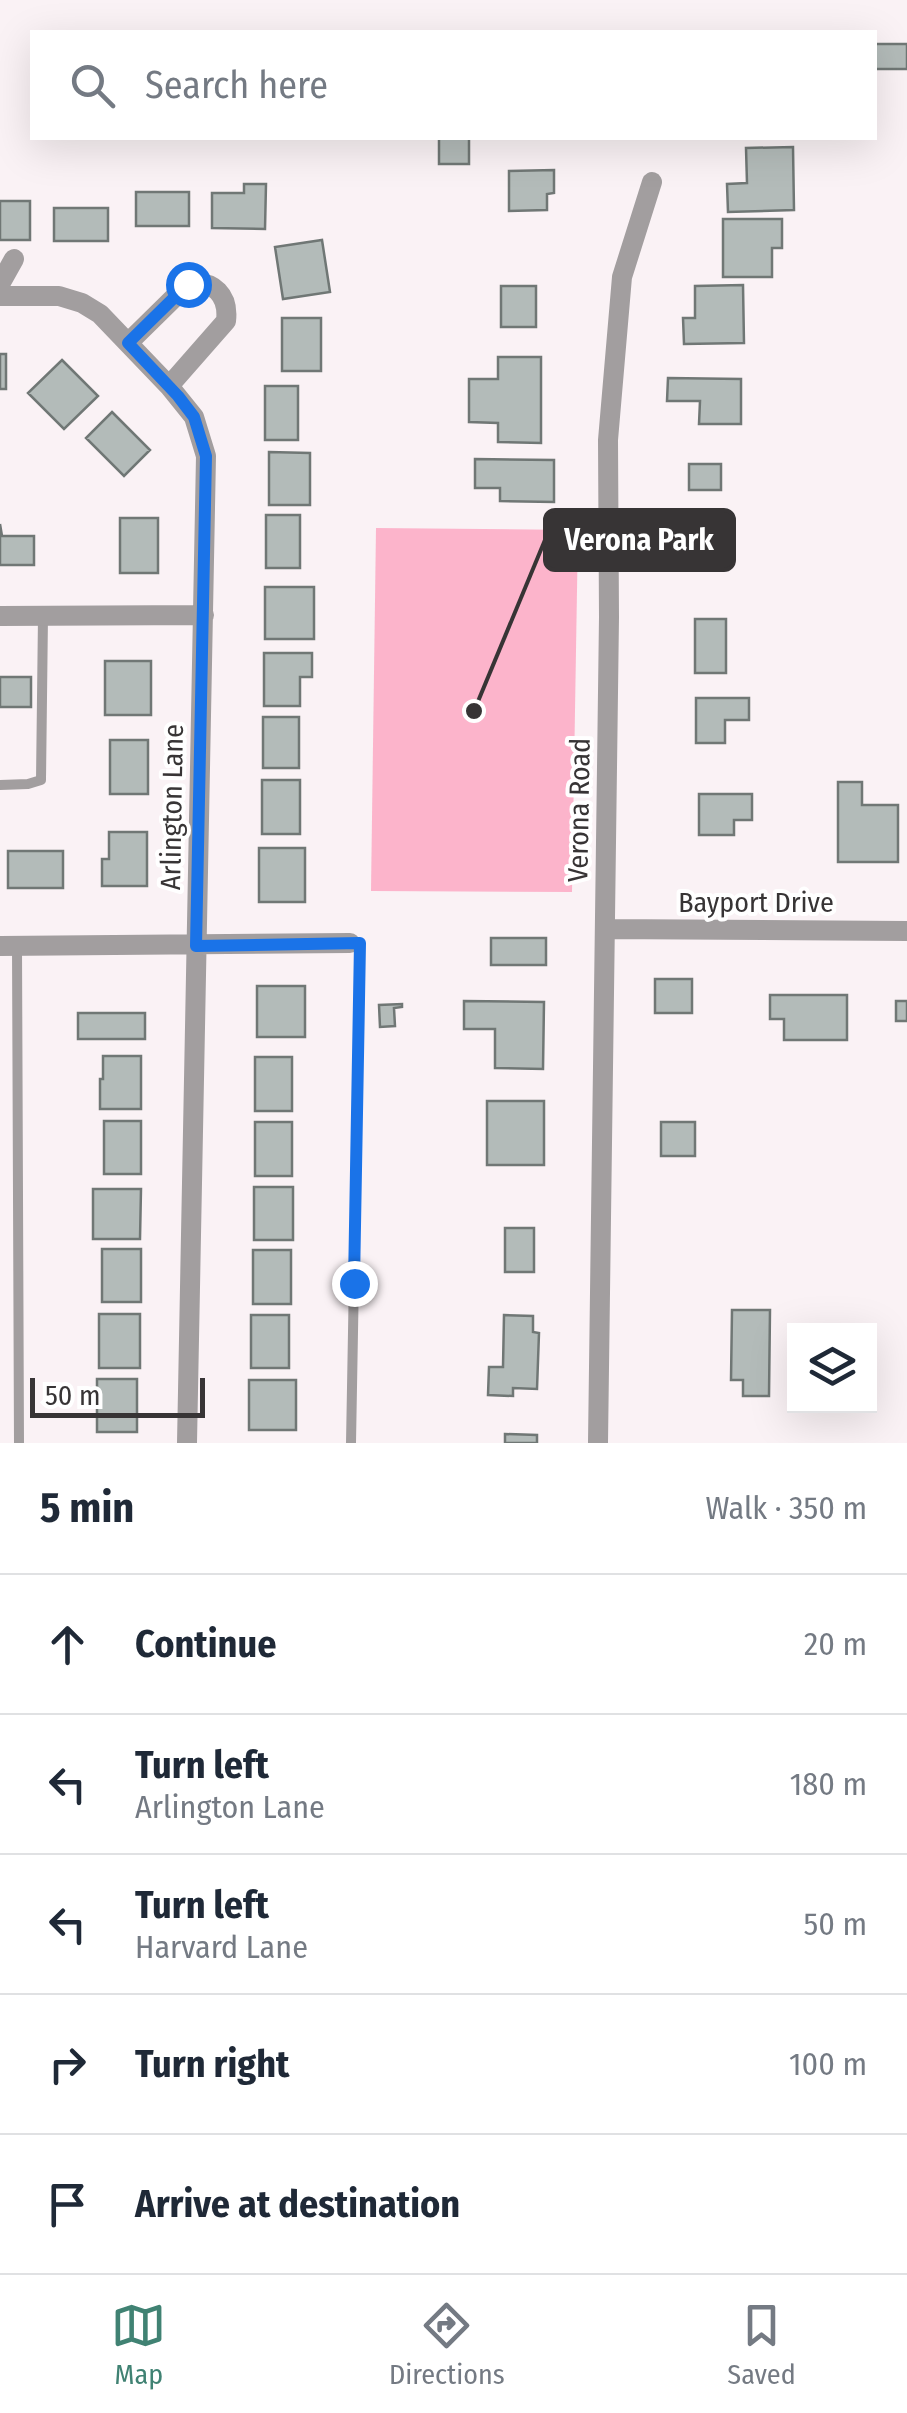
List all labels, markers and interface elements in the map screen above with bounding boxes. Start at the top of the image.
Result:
search box [30,30,877,140]
icon: search [65,58,120,113]
text: Search here [145,62,328,108]
route start [166,262,212,308]
callout: Verona Park [545,510,734,570]
text: Verona Park [563,522,714,558]
street label: Arlington Lane [154,724,190,890]
street label: Verona Road [561,738,597,882]
street label: Bayport Drive [678,886,834,919]
route end [332,1261,378,1307]
map controls [787,1323,877,1413]
button: layers [787,1323,877,1413]
scale bar [30,1373,205,1418]
text: 50 m [45,1379,101,1412]
text: 5 min [40,1483,134,1533]
text: Walk · 350 m [706,1489,867,1527]
icon: ahead [40,1617,95,1672]
text: Continue [135,1621,276,1667]
text: 20 m [804,1625,867,1663]
text: Turn left [135,1742,269,1788]
icon: left [40,1757,95,1812]
text: 180 m [790,1765,867,1803]
text: Arlington Lane [135,1788,325,1826]
text: Turn left [135,1882,269,1928]
icon: left [40,1897,95,1952]
text: 50 m [804,1905,867,1943]
text: Harvard Lane [135,1928,308,1966]
icon: right [40,2037,95,2092]
text: Turn right [135,2041,289,2087]
text: 100 m [789,2045,867,2083]
icon: arrive [40,2177,95,2232]
text: Arrive at destination [135,2181,460,2227]
tab: Map [111,2298,166,2391]
tab: Directions [389,2298,505,2391]
tab: Saved [727,2298,796,2391]

